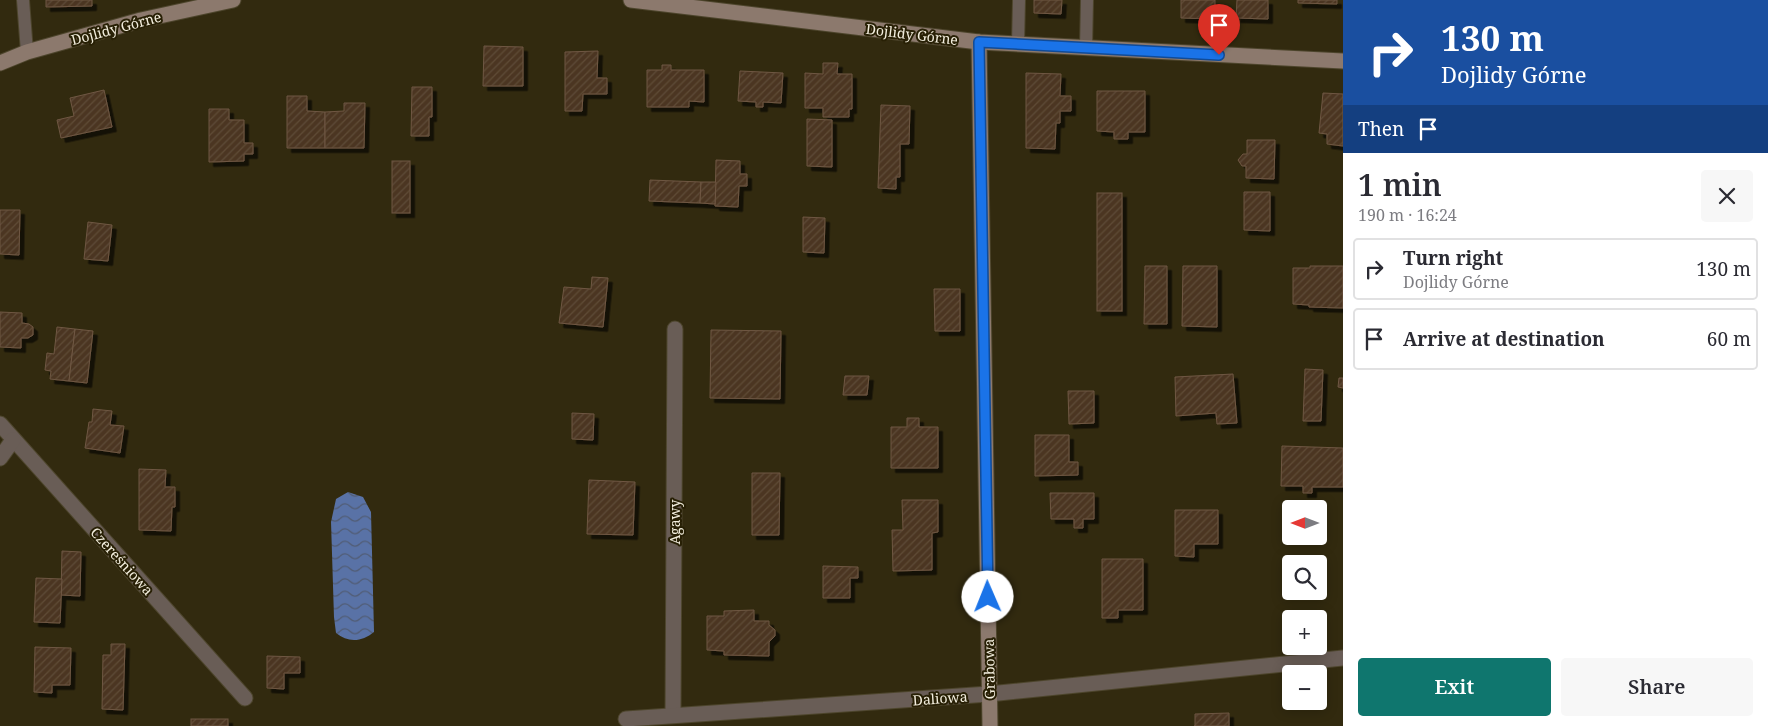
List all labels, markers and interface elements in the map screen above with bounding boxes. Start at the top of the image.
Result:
pin [1198,4,1240,55]
street label: Dojlidy Górne [69,7,163,49]
icon: arrive [1205,11,1233,39]
text: 130 m [1441,14,1544,61]
street label: Dojlidy Górne [865,19,959,49]
icon: right [1358,20,1423,85]
text: Dojlidy Górne [1441,59,1587,89]
icon: arrive [1414,115,1442,143]
text: Then [1358,116,1404,142]
text: 1 min [1358,164,1442,205]
button: close [1701,170,1753,222]
text: 190 m · 16:24 [1358,204,1457,226]
text: Turn right [1403,245,1503,271]
icon: right [1360,255,1388,283]
text: 130 m [1696,256,1751,282]
text: Dojlidy Górne [1403,271,1509,293]
icon: arrive [1360,325,1388,353]
text: Arrive at destination [1403,326,1605,352]
text: 60 m [1707,326,1751,352]
street label: Agawy [665,499,684,544]
north arrow [1282,500,1328,545]
map controls [1282,500,1327,710]
street label: Czereśniowa [86,523,158,599]
button: search [1282,555,1327,600]
position arrow [961,570,1013,622]
button: + [1282,610,1327,655]
street label: Grabowa [979,638,999,700]
button: Exit [1358,658,1551,716]
button: Share [1561,658,1753,716]
button: − [1282,665,1327,710]
street label: Daliowa [912,687,968,709]

